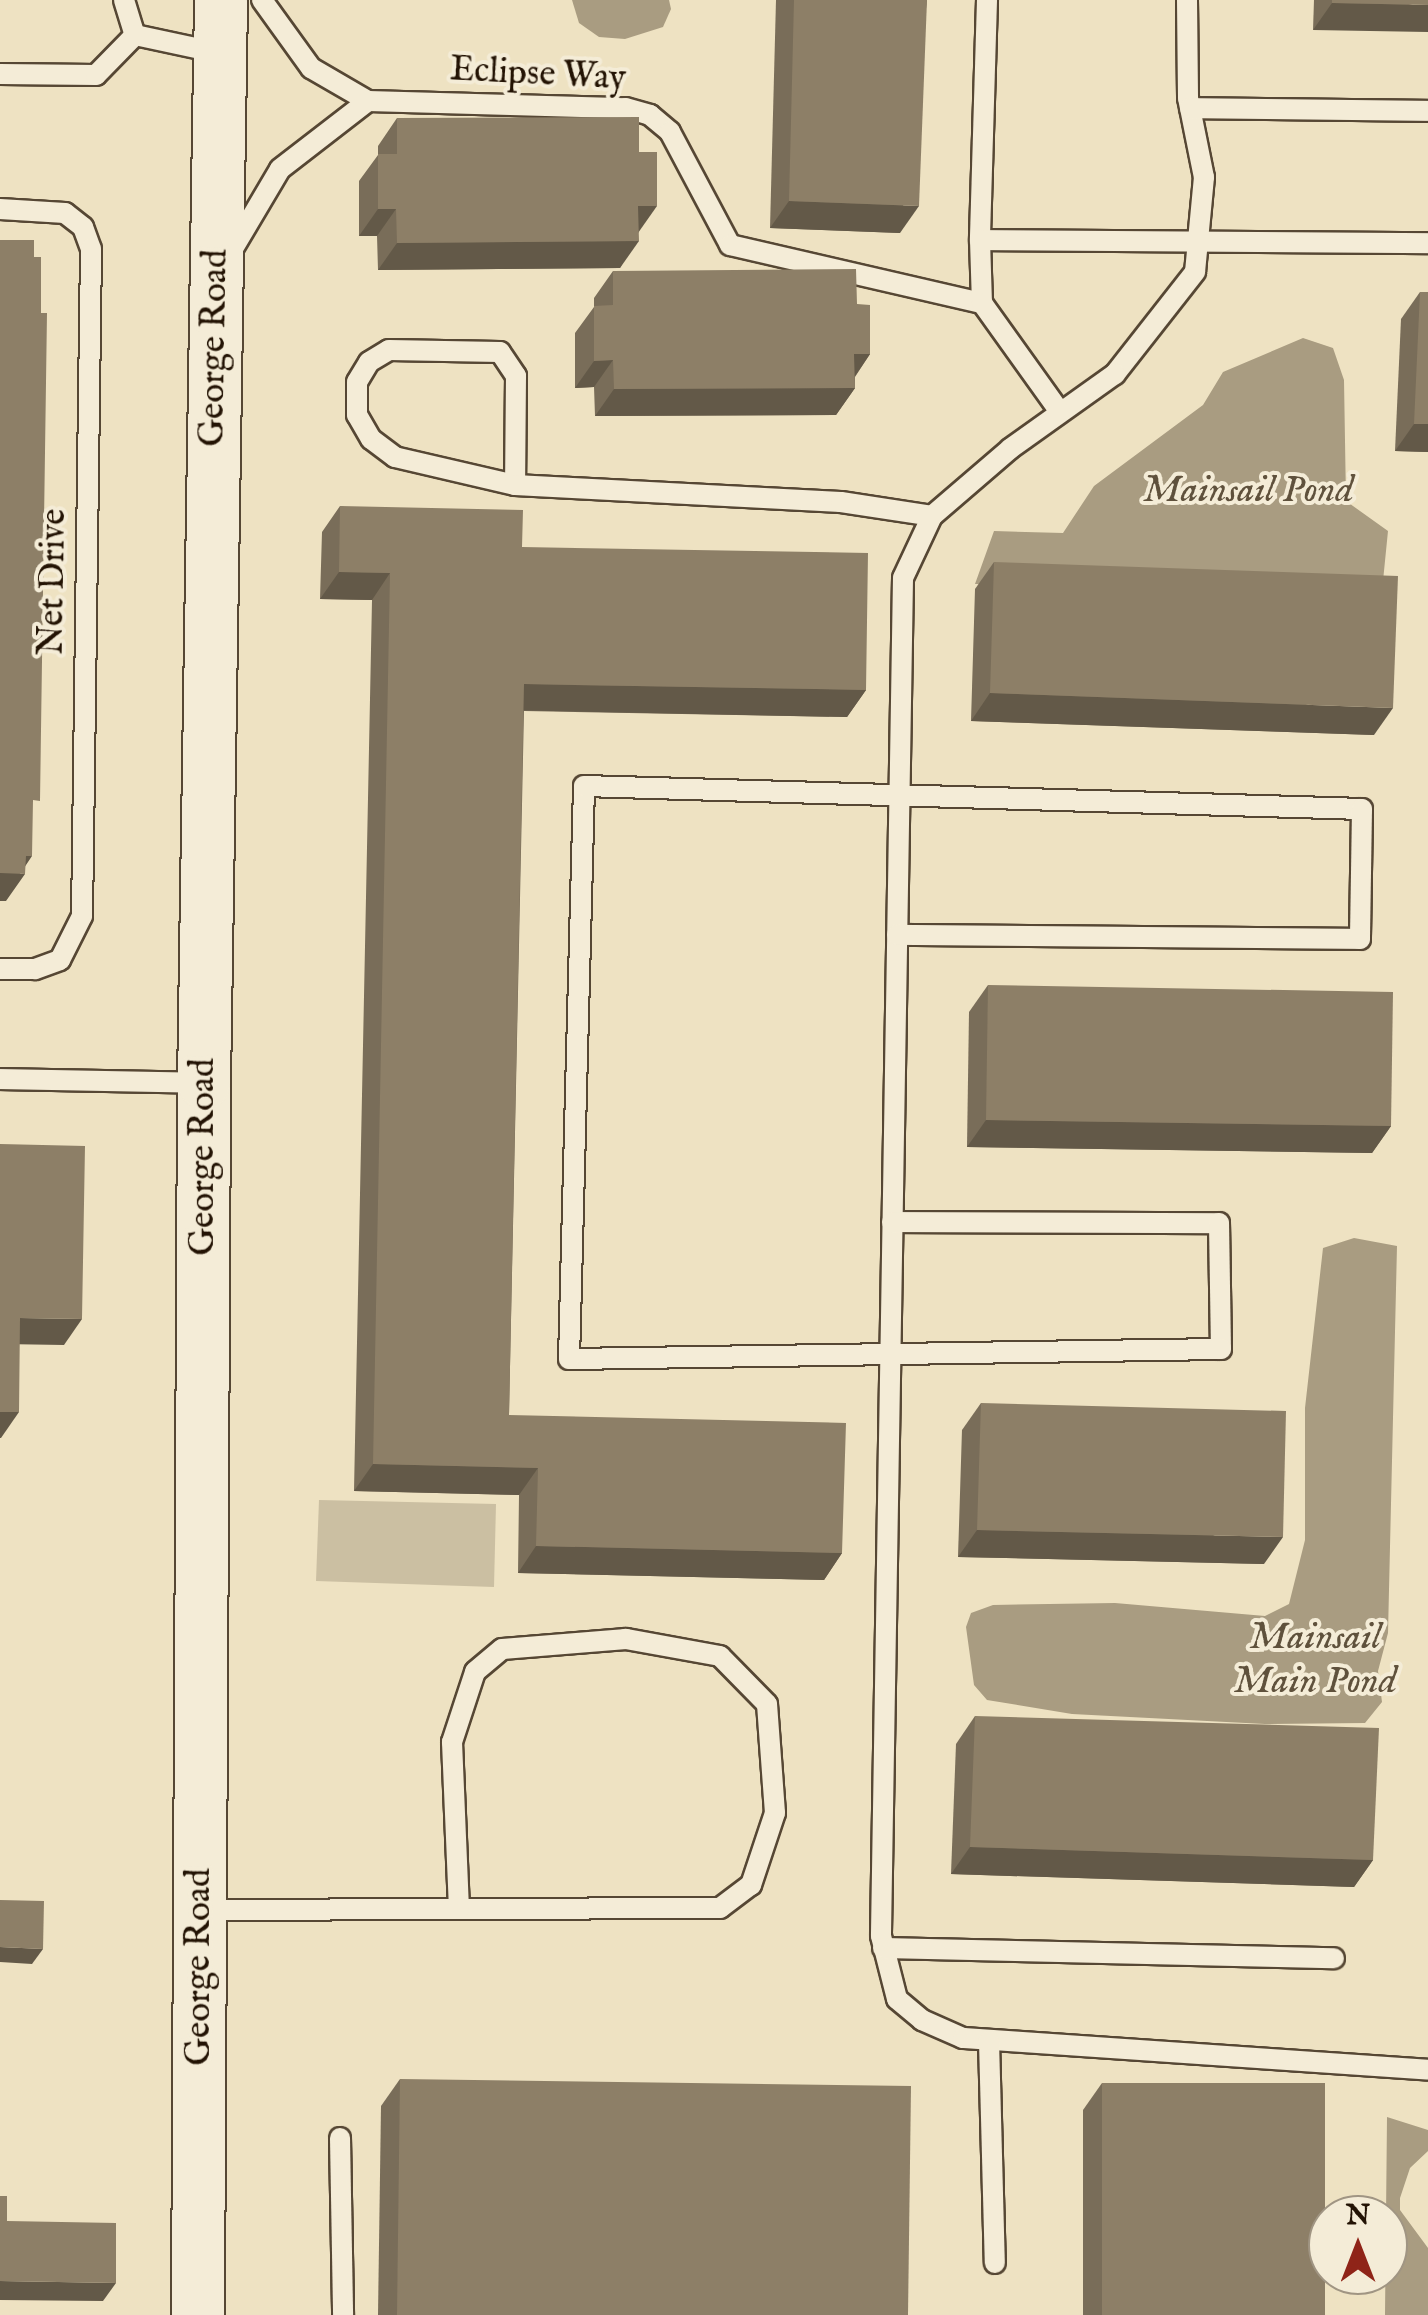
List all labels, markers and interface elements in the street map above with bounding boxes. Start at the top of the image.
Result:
street label: Eclipse Way [449,49,627,101]
street label: George Road [192,249,238,447]
water label: Mainsail Pond [1143,469,1353,515]
street label: Net Drive [32,508,76,656]
street label: George Road [183,1058,225,1256]
water label: Mainsail Main Pond [1233,1616,1397,1706]
street label: George Road [179,1868,221,2066]
north arrow [1308,2195,1408,2295]
text: N [1346,2199,1370,2234]

